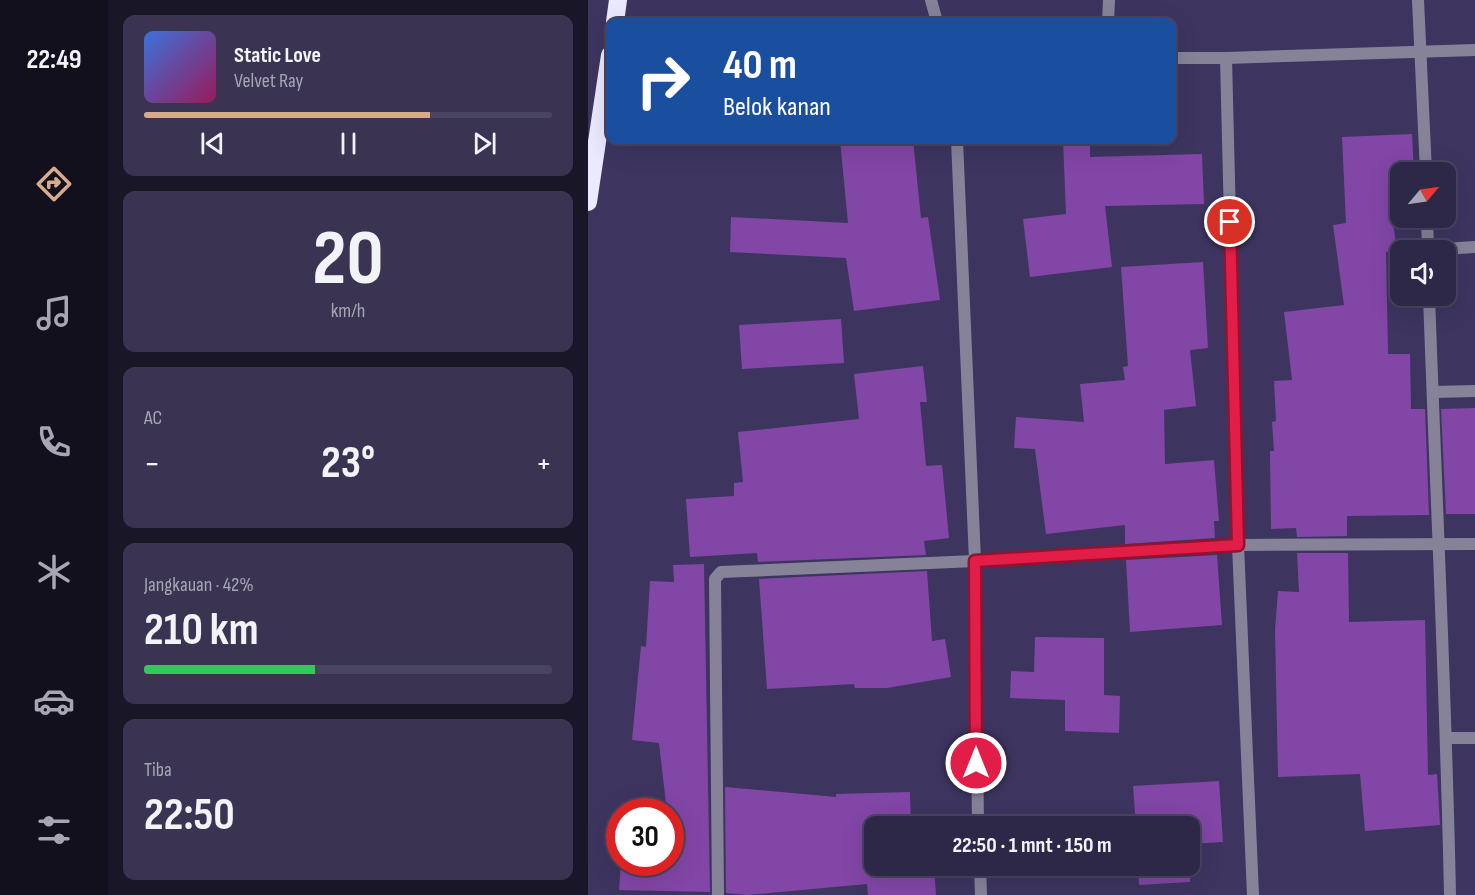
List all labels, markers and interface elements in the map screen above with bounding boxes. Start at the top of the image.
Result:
text: 40 m [723,40,797,91]
text: Static Love [234,42,321,69]
icon: right [624,42,702,120]
text: 22:49 [26,44,82,76]
text: Velvet Ray [234,69,303,93]
text: Belok kanan [723,91,831,123]
icon: previous [196,127,229,160]
icon: pause [332,127,365,160]
icon: next [468,127,501,160]
north arrow [1390,162,1456,228]
map controls [1390,162,1456,306]
icon: directions [33,163,75,205]
pin [1204,196,1255,247]
icon: arrive [1213,205,1246,238]
text: 20 [312,213,384,306]
button: sound [1390,240,1456,306]
icon: music [33,292,75,334]
text: km/h [331,299,365,323]
text: AC [144,406,162,430]
icon: phone [33,421,75,463]
text: 23° [321,436,375,491]
text: − [144,444,160,484]
text: + [536,444,552,484]
icon: climate [33,551,75,593]
text: Jangkauan · 42% [144,573,254,597]
text: 210 km [144,603,259,658]
icon: car [33,680,75,722]
position arrow [944,731,1008,795]
text: Tiba [144,758,172,782]
text: 22:50 [144,788,235,843]
speed limit sign: 30 [606,798,684,876]
icon: filters [33,809,75,851]
text: 22:50 · 1 mnt · 150 m [952,832,1112,859]

